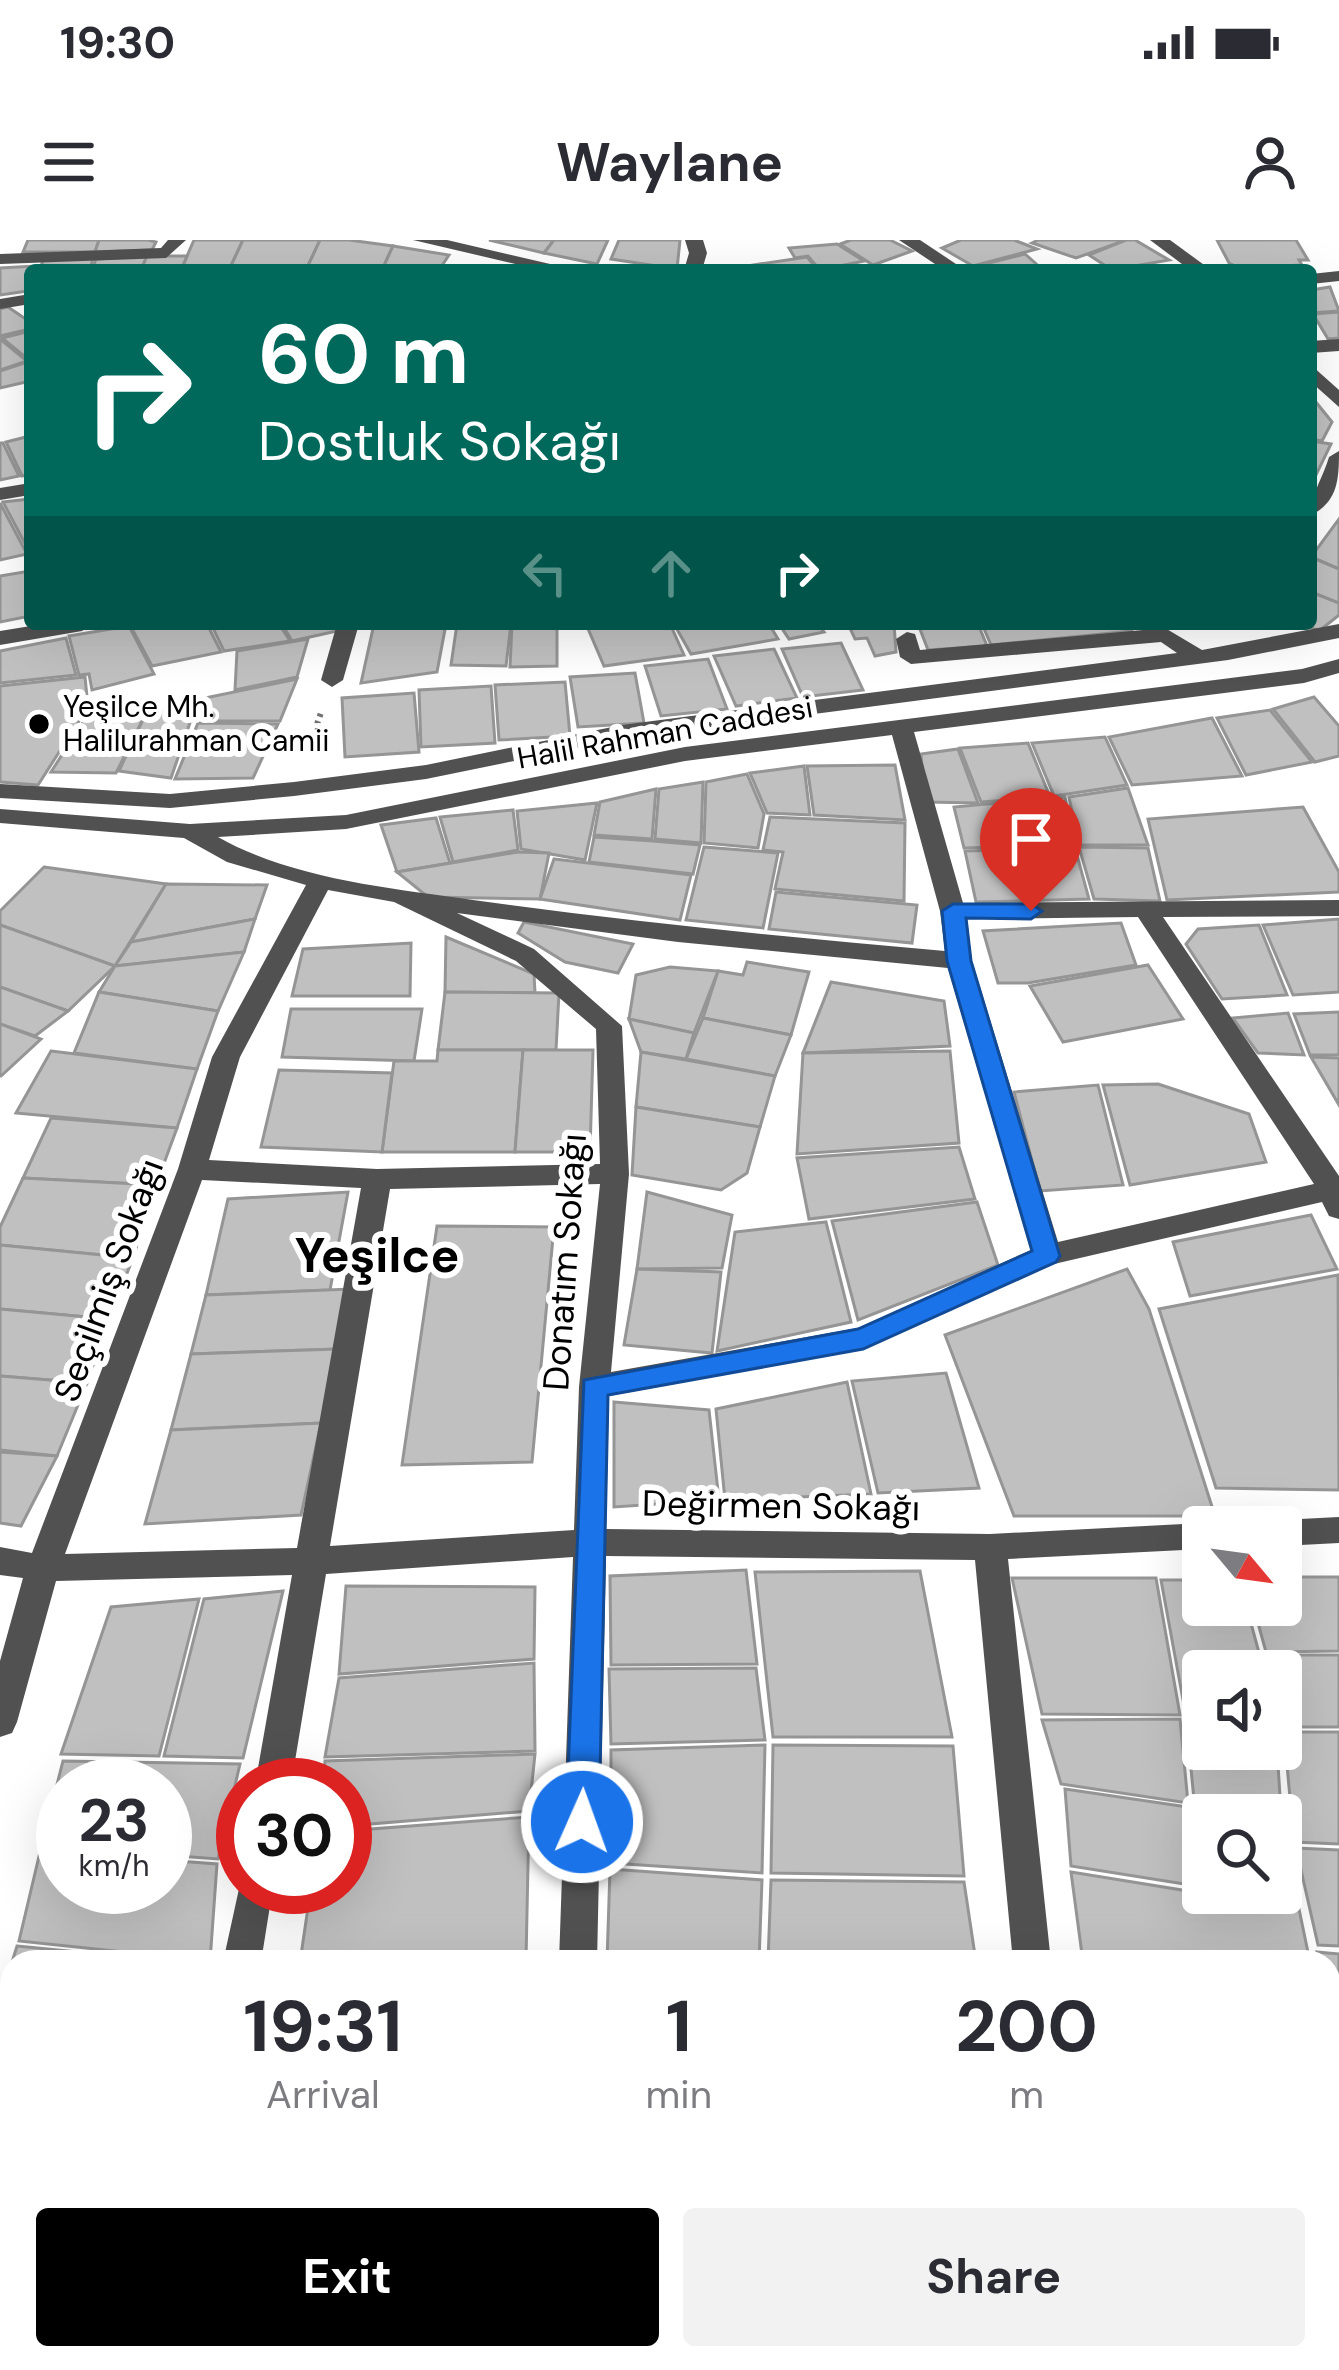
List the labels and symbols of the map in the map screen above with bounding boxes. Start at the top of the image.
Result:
place label: Yeşilce Mh. Halilurahman Camii [63,687,329,760]
street label: Halil Rahman Caddesi [514,687,816,778]
marker: Yeşilce Mh. Halilurahman Camii [26,711,52,737]
pin [980,788,1082,911]
street label: Donatım Sokağı [532,1132,597,1392]
street label: Seçilmiş Sokağı [43,1152,174,1408]
district label: Yeşilce [295,1224,459,1287]
street label: Değirmen Sokağı [642,1480,920,1531]
north arrow [1182,1506,1302,1626]
speed limit sign: 30 [216,1758,372,1914]
position arrow [519,1759,645,1885]

